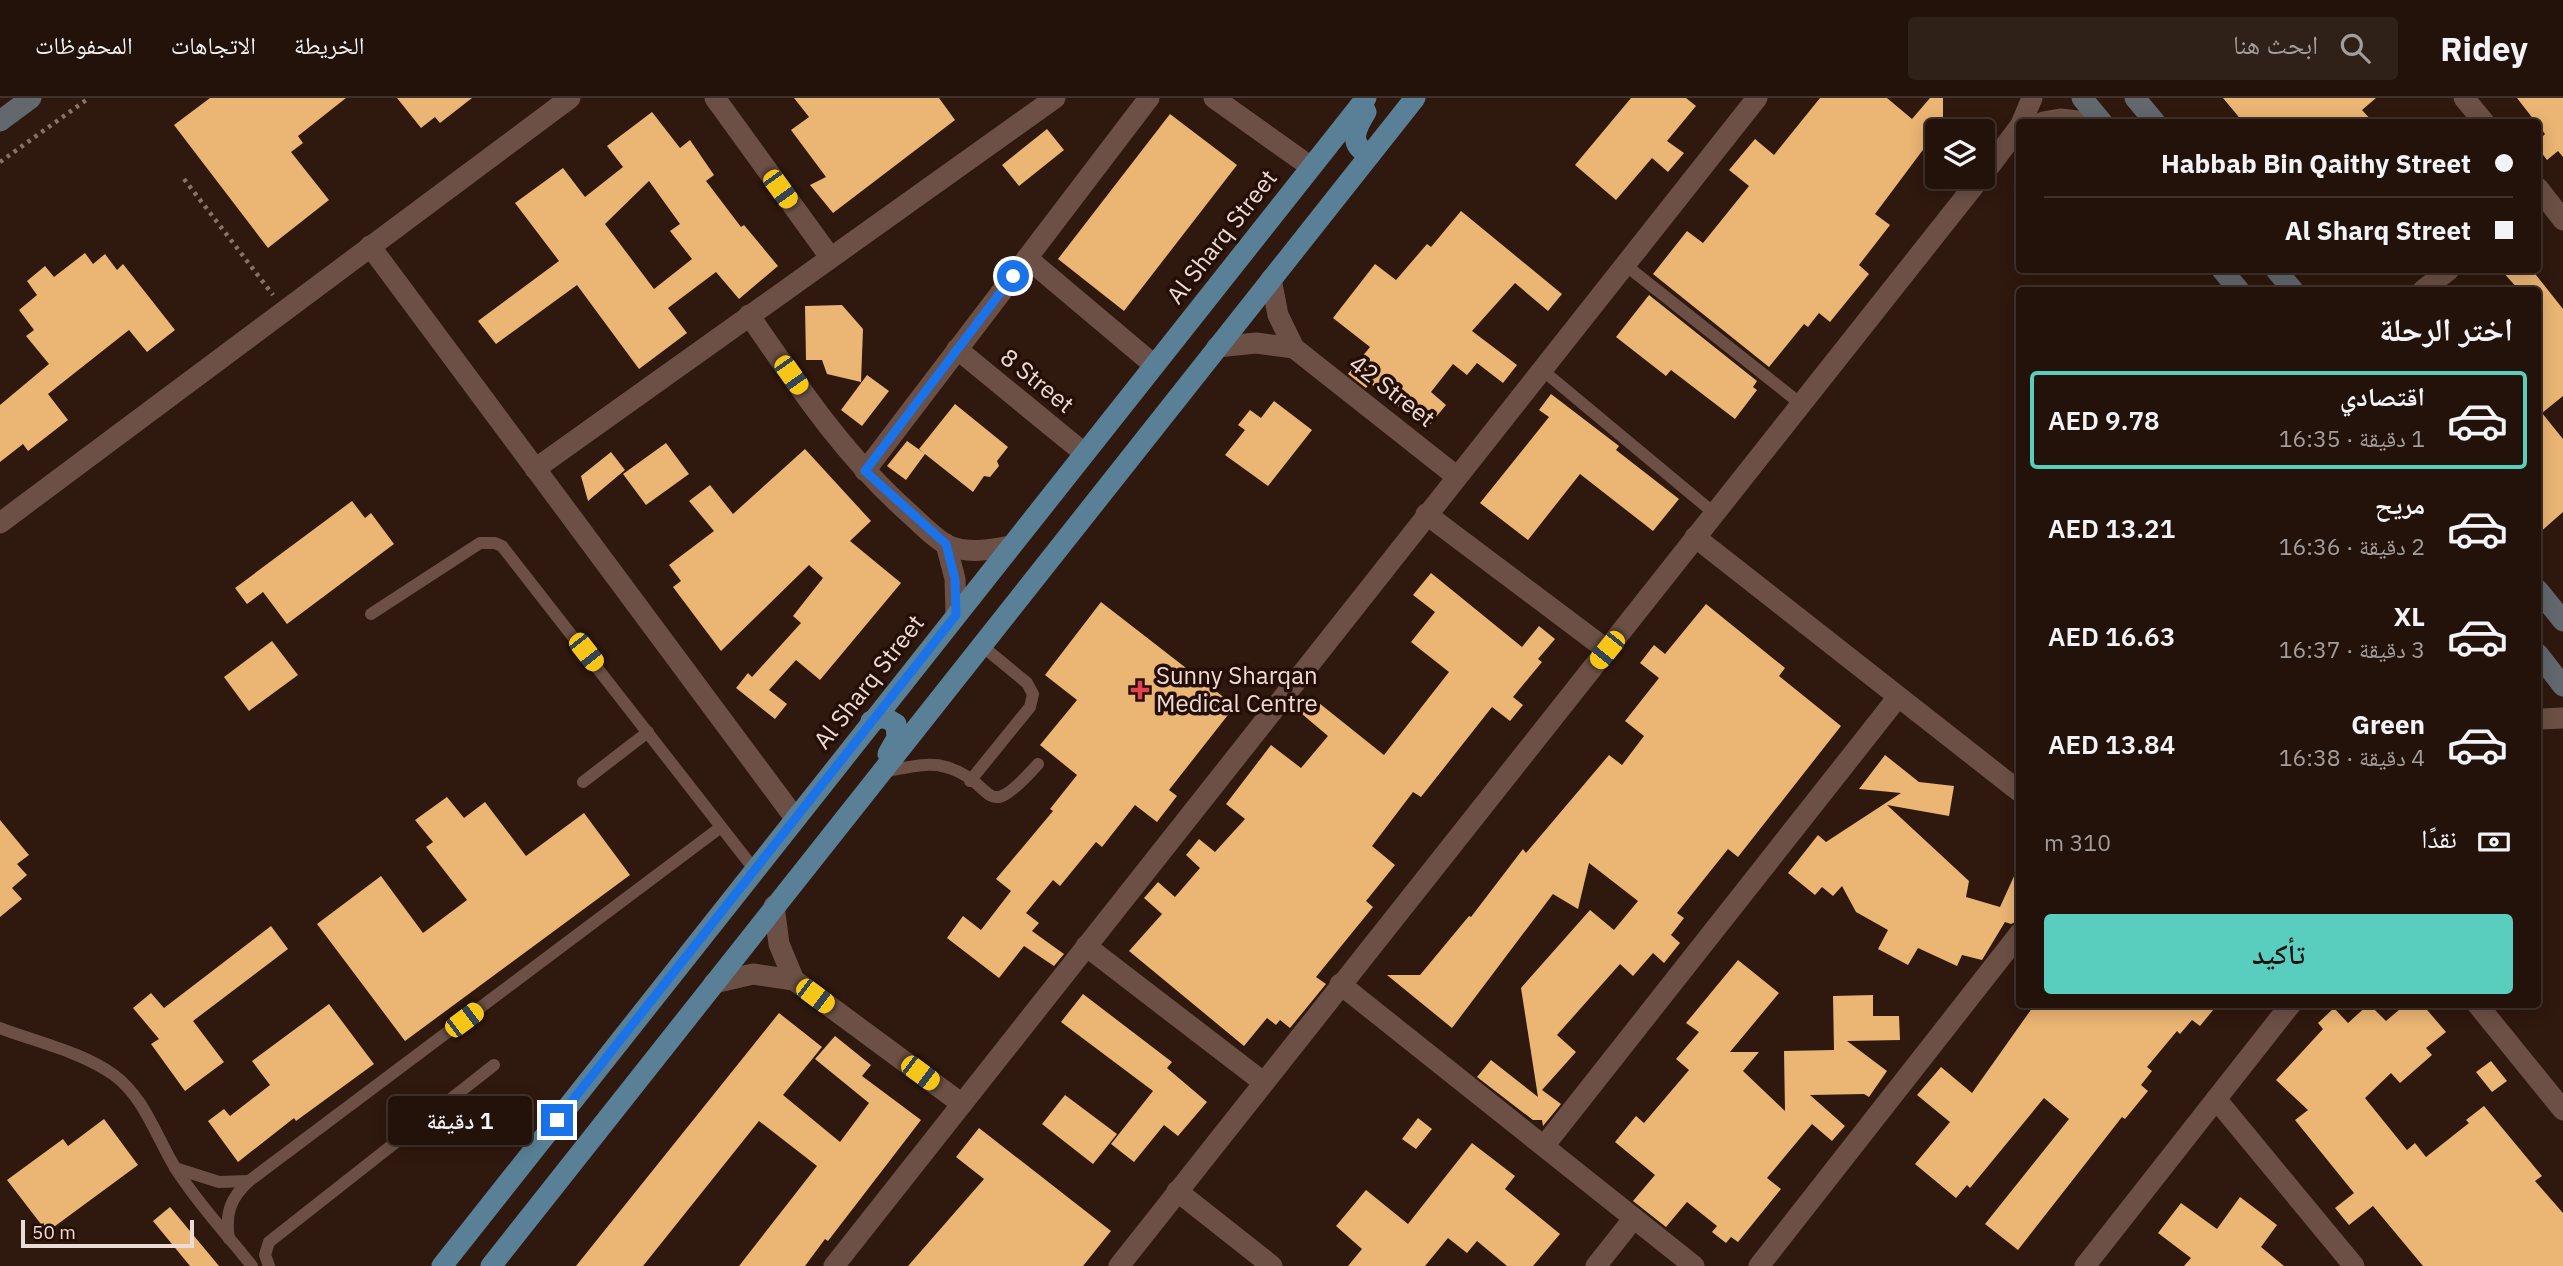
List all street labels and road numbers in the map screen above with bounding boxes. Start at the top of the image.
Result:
street label: Al Sharq Street [1159,163,1284,310]
street label: 8 Street [994,341,1081,420]
street label: 42 Street [1343,347,1442,434]
street label: Al Sharq Street [806,608,931,755]

